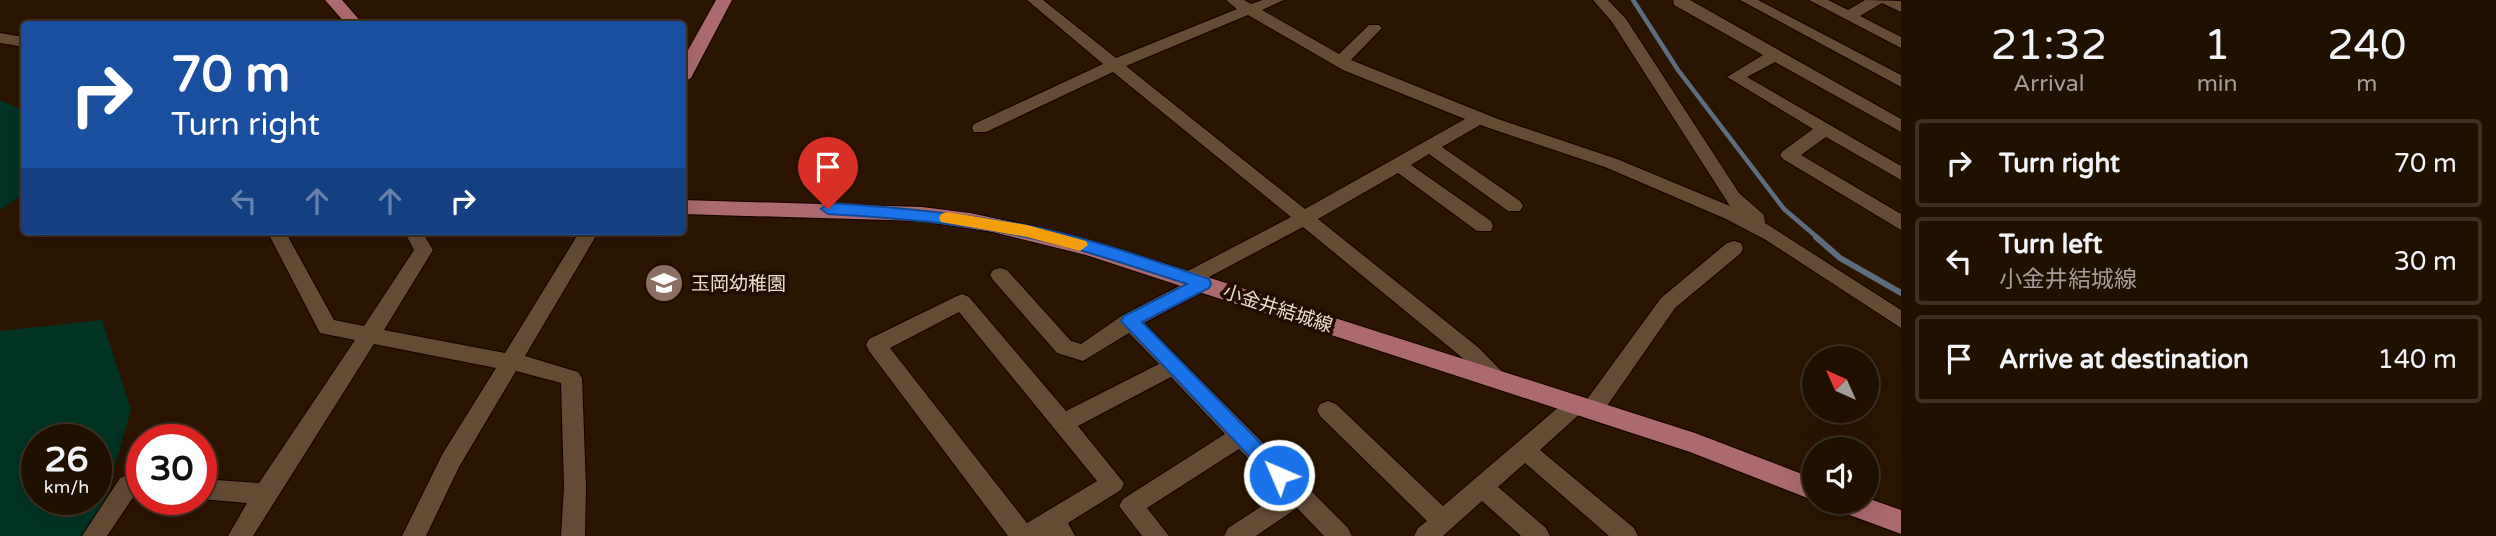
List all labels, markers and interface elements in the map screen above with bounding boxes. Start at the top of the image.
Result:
text: 21:32 [1991,20,2107,71]
text: 1 [2204,20,2230,71]
text: 240 [2327,20,2406,71]
text: 70 m [171,46,290,105]
icon: right [56,49,147,140]
text: Arrival [2013,70,2084,98]
text: min [2197,70,2238,98]
text: m [2356,70,2377,98]
text: Turn right [171,106,320,144]
pin [798,137,858,209]
icon: right [1940,144,1978,182]
icon: arrive [809,148,847,186]
text: Turn right [1999,148,2120,179]
text: 70 m [2394,148,2457,179]
icon: left [225,182,263,220]
icon: ahead [298,182,336,220]
icon: ahead [371,182,409,220]
icon: right [444,182,482,220]
text: Turn left [1999,229,2102,260]
icon: left [1940,242,1978,280]
text: 30 m [2394,246,2457,277]
school or university icon: 玉岡幼稚園 [643,262,685,304]
text: 小金井結城線 [1999,266,2137,294]
place label: 玉岡幼稚園 [691,273,786,295]
street label: 小金井結城線 [1220,281,1335,337]
icon: arrive [1940,340,1978,378]
text: Arrive at destination [1999,344,2249,375]
text: 140 m [2377,344,2457,375]
north arrow [1802,346,1880,424]
map controls [1802,346,1879,514]
speed limit sign: 30 [126,424,217,515]
button: sound [1802,437,1879,514]
position arrow [1242,438,1316,512]
text: 26 [45,439,88,481]
text: km/h [44,476,89,498]

